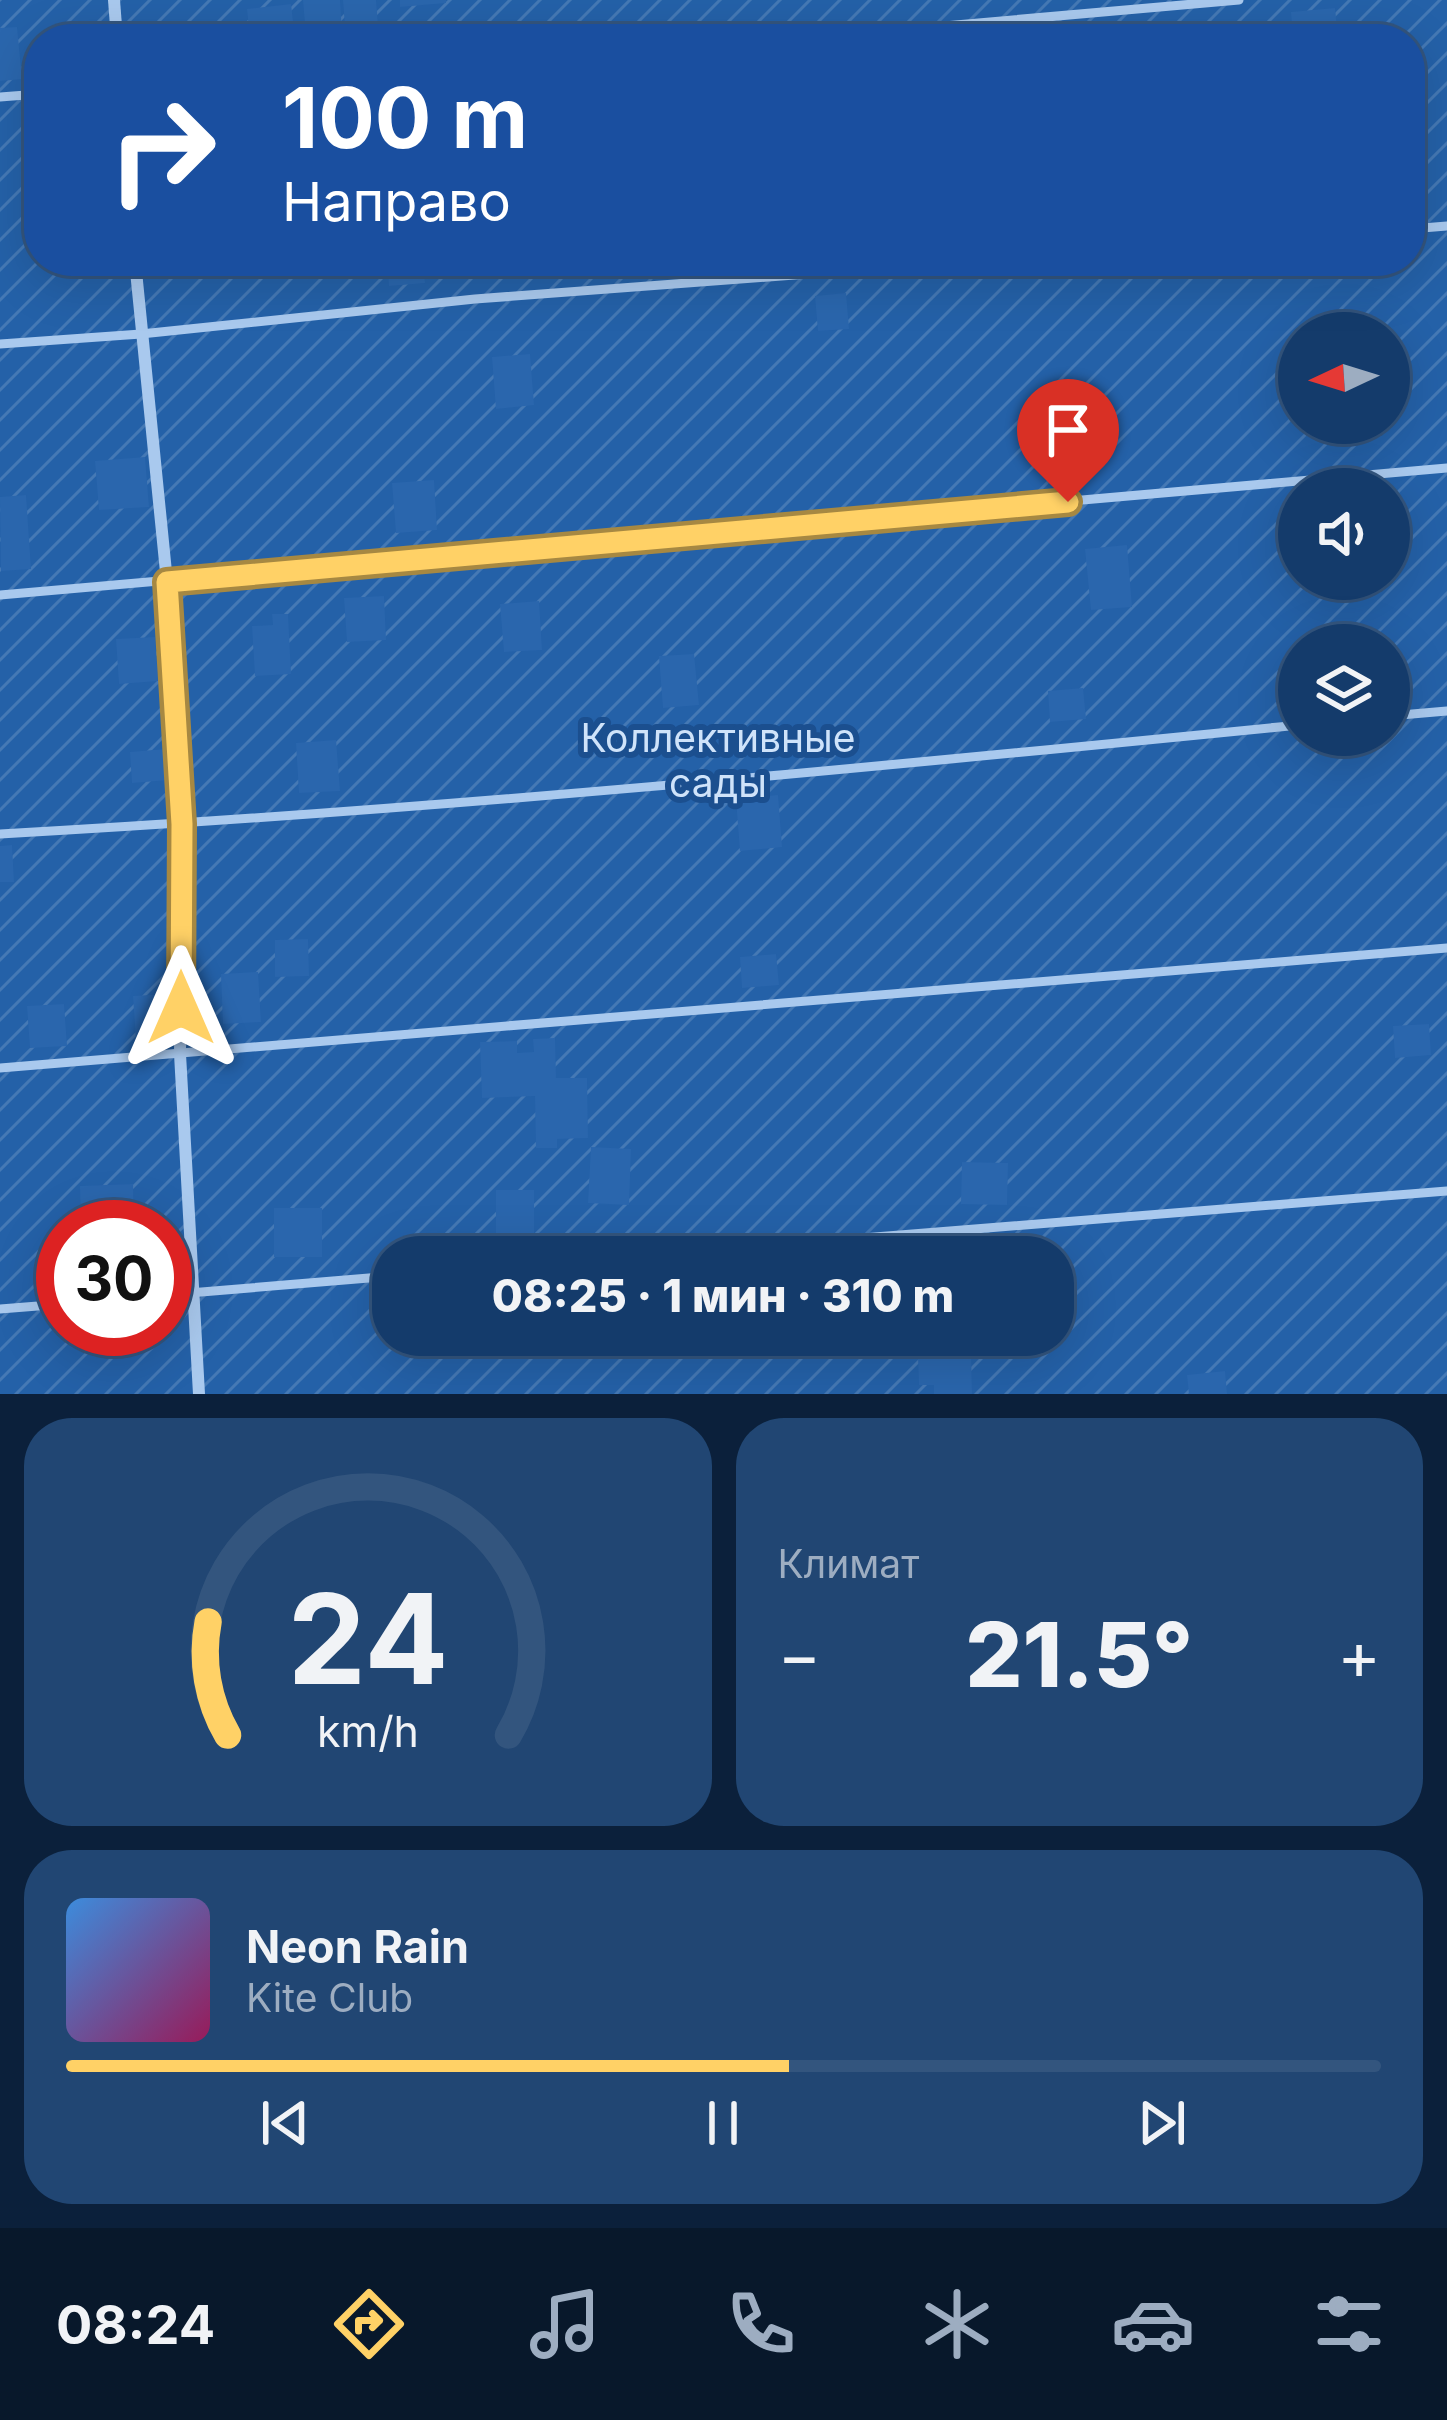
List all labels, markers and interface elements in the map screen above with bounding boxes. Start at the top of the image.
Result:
text: 100 m [282,67,528,168]
icon: right [84,72,240,228]
text: Направо [282,169,511,234]
north arrow [1278,312,1410,444]
map controls [1278,312,1410,756]
pin [1017,379,1119,502]
icon: arrive [1035,397,1101,463]
button: sound [1278,468,1410,600]
button: layers [1278,624,1410,756]
park label: Коллективные сады [580,714,856,806]
position arrow [118,945,244,1071]
speed limit sign: 30 [36,1200,192,1356]
text: 08:25 · 1 мин · 310 m [492,1268,954,1323]
text: Климат [778,1540,919,1587]
text: 24 [287,1563,448,1714]
text: 21.5° [965,1600,1193,1709]
text: − [778,1615,821,1695]
text: + [1337,1615,1381,1695]
text: km/h [317,1705,419,1757]
text: Neon Rain [246,1919,469,1974]
text: Kite Club [246,1974,413,2021]
icon: previous [252,2090,318,2156]
icon: pause [690,2090,756,2156]
icon: next [1129,2090,1195,2156]
icon: directions [327,2282,411,2366]
icon: music [523,2282,607,2366]
icon: phone [719,2282,803,2366]
icon: climate [915,2282,999,2366]
icon: car [1111,2282,1195,2366]
icon: filters [1307,2282,1391,2366]
text: 08:24 [56,2292,215,2357]

